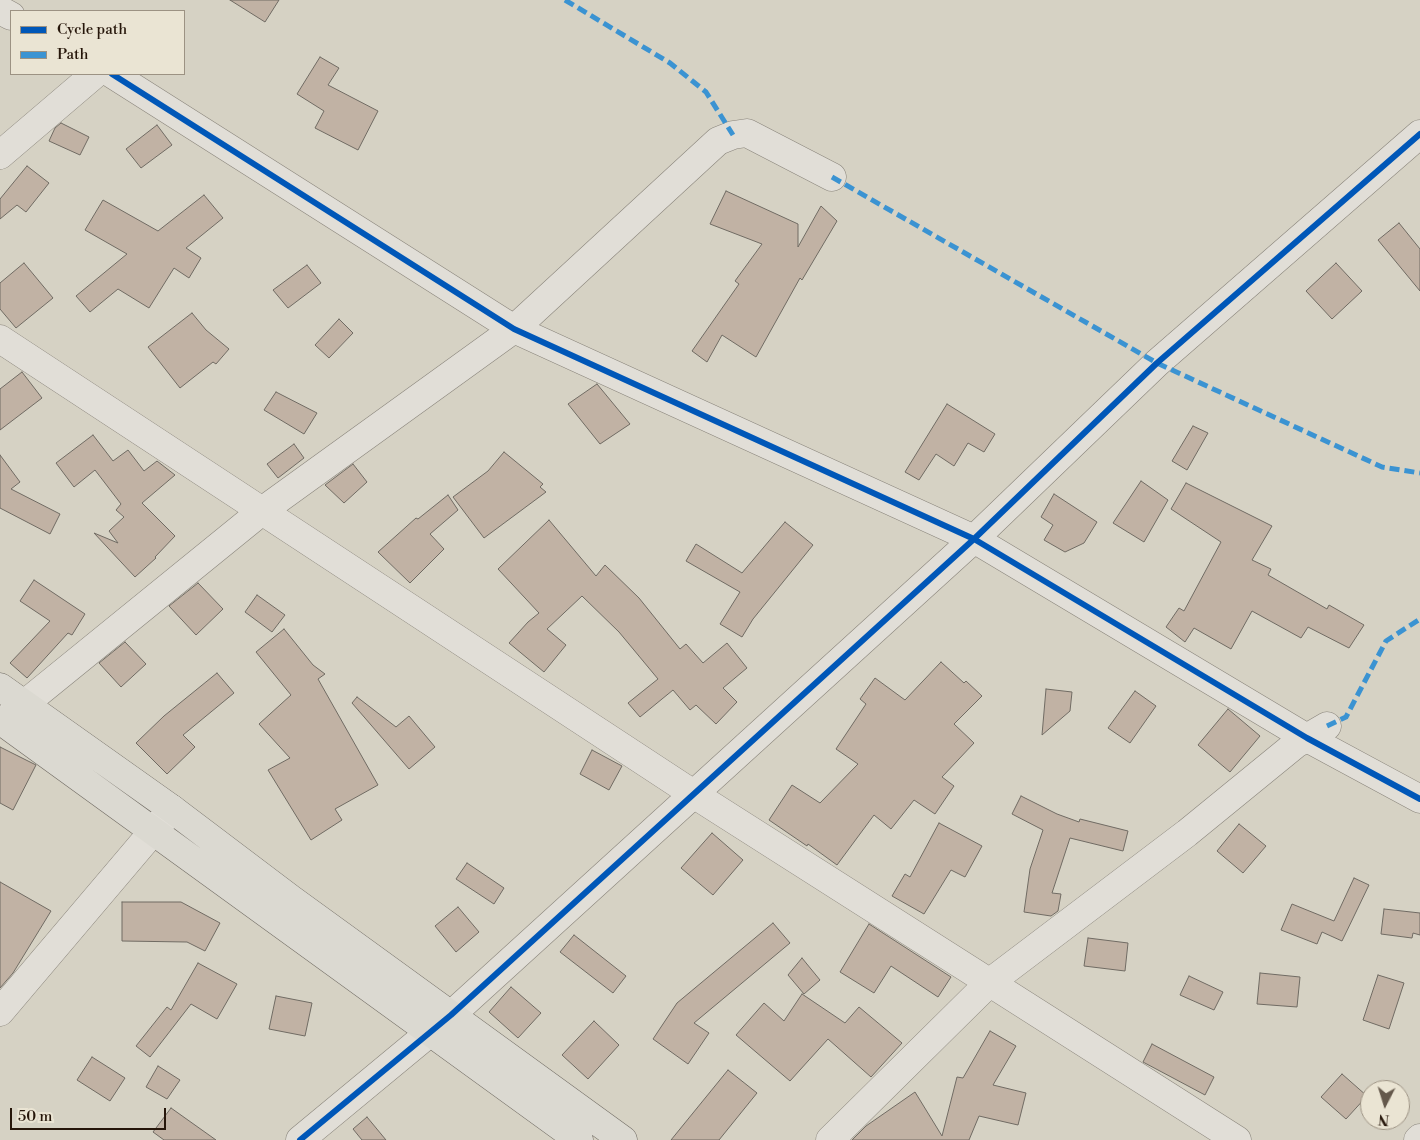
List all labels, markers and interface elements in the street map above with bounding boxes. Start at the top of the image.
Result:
legend [10,10,185,75]
text: Cycle path [57,20,127,39]
text: Path [57,45,89,64]
north arrow [1360,1080,1410,1130]
scale bar [12,1098,169,1130]
text: 50 m [18,1107,52,1126]
text: N [1377,1109,1390,1128]

